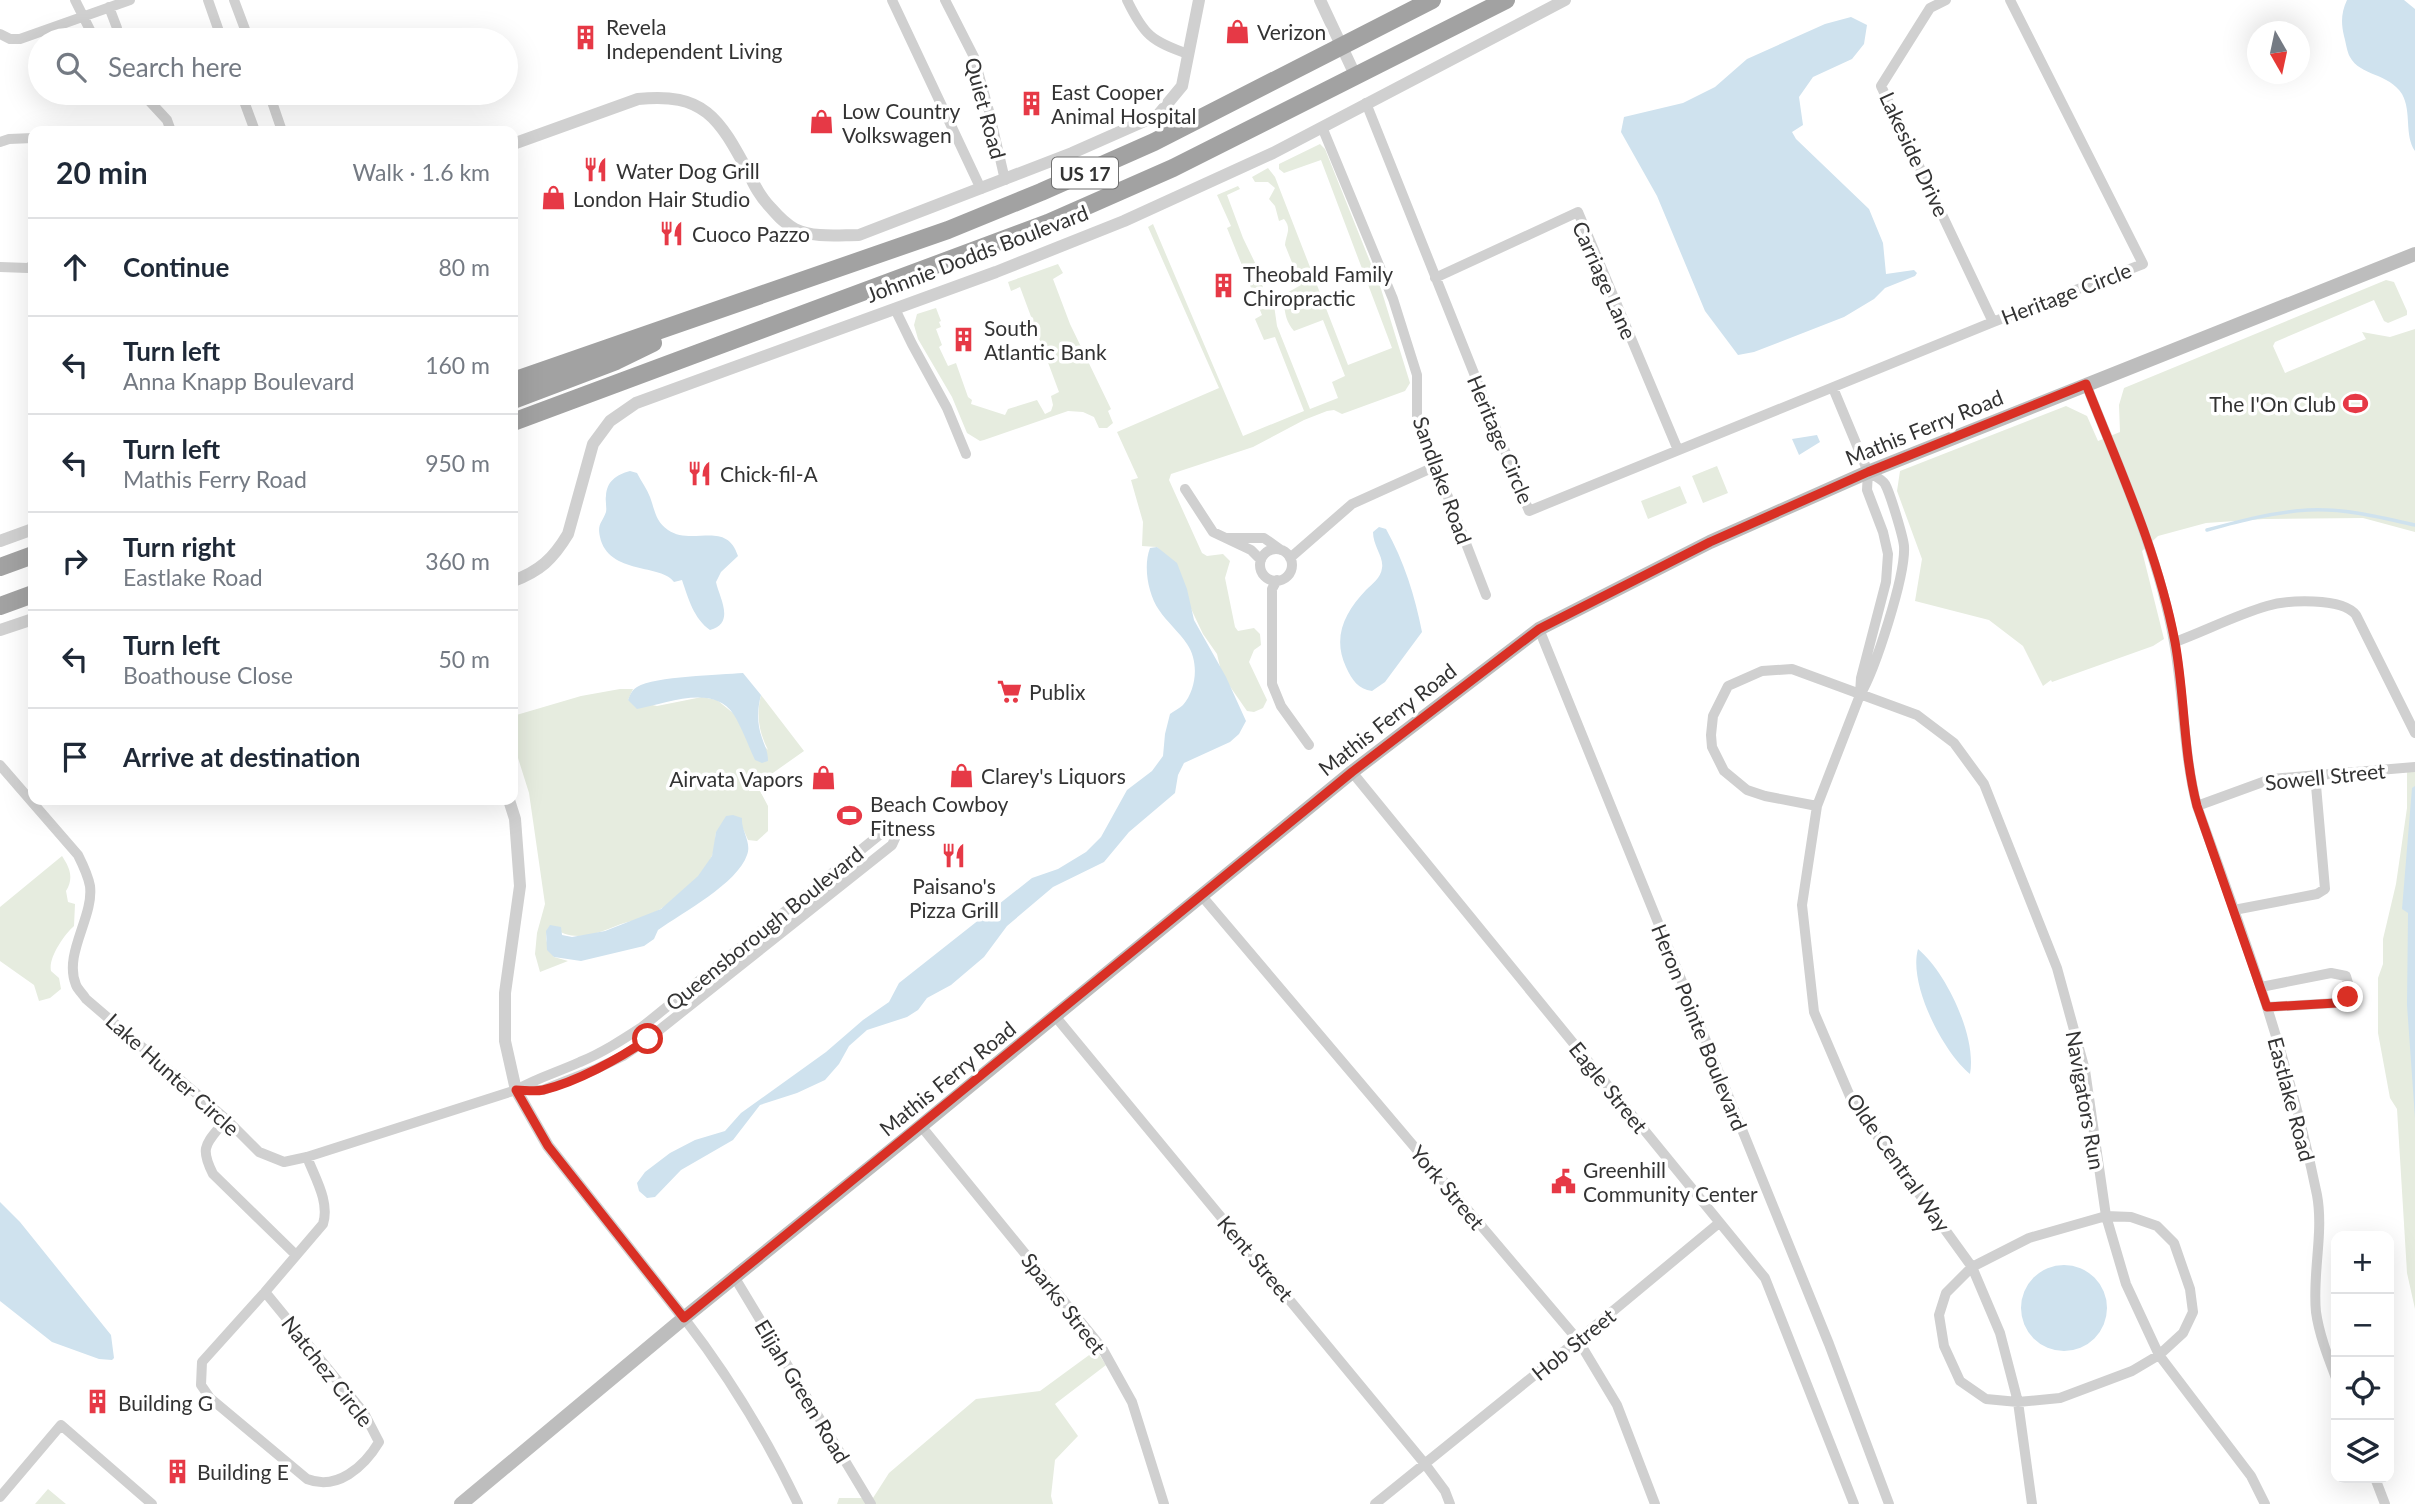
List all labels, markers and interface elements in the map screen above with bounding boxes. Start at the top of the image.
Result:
place label: Revela Independent Living [606,14,783,63]
shop icon: Verizon [1223,17,1251,45]
place label: Verizon [1257,19,1326,44]
north arrow [2247,21,2310,84]
building icon: Revela Independent Living [572,24,600,52]
search box [28,28,518,105]
icon: search [52,48,90,86]
text: Search here [108,51,242,83]
street label: Quiet Road [960,55,1012,161]
place label: East Cooper Animal Hospital [1051,79,1196,128]
street label: Lakeside Drive [1875,88,1955,220]
building icon: East Cooper Animal Hospital [1017,89,1045,117]
place label: Low Country Volkswagen [842,98,960,147]
shop icon: Low Country Volkswagen [808,108,836,136]
text: 20 min [56,154,148,190]
restaurant icon: Water Dog Grill [582,156,610,184]
text: Walk · 1.6 km [353,158,490,186]
place label: Water Dog Grill [616,158,760,183]
road number: US 17 [1052,158,1118,188]
shop icon: London Hair Studio [539,184,567,212]
place label: London Hair Studio [573,186,750,211]
street label: Johnnie Dodds Boulevard [863,199,1091,307]
street label: Carriage Lane [1568,217,1642,343]
restaurant icon: Cuoco Pazzo [658,219,686,247]
place label: Cuoco Pazzo [692,221,810,246]
icon: ahead [56,248,94,286]
text: Continue [123,251,229,283]
text: 80 m [439,253,490,281]
street label: Heritage Circle [1998,257,2134,329]
place label: Theobald Family Chiropractic [1243,261,1393,310]
building icon: Theobald Family Chiropractic [1209,271,1237,299]
place label: South Atlantic Bank [984,315,1107,364]
building icon: South Atlantic Bank [950,325,978,353]
text: Turn left [123,335,220,367]
icon: left [56,346,94,384]
text: 160 m [425,351,490,379]
text: Anna Knapp Boulevard [123,367,354,395]
street label: Heritage Circle [1463,371,1539,507]
street label: Mathis Ferry Road [1842,384,2006,470]
sports icon: The I'On Club [2342,389,2370,417]
place label: The I'On Club [2209,391,2336,416]
street label: Sandlake Road [1408,413,1478,547]
text: Turn left [123,433,220,465]
icon: left [56,444,94,482]
text: 950 m [425,449,490,477]
restaurant icon: Chick-fil-A [686,459,714,487]
place label: Chick-fil-A [720,461,819,486]
text: Mathis Ferry Road [123,465,307,493]
text: Turn right [123,531,236,563]
icon: right [56,542,94,580]
text: 360 m [425,547,490,575]
text: Eastlake Road [123,563,263,591]
text: Turn left [123,629,220,661]
icon: left [56,640,94,678]
text: 50 m [439,645,490,673]
street label: Mathis Ferry Road [1313,657,1461,781]
text: Boathouse Close [123,661,293,689]
supermarket icon: Publix [995,677,1023,705]
place label: Publix [1029,679,1086,704]
icon: arrive [56,738,94,776]
text: Arrive at destination [123,741,360,773]
street label: Sowell Street [2263,757,2387,795]
shop icon: Clarey's Liquors [947,761,975,789]
place label: Clarey's Liquors [981,763,1126,788]
shop icon: Airvata Vapors [809,764,837,792]
place label: Airvata Vapors [669,766,803,791]
place label: Beach Cowboy Fitness [870,791,1008,840]
sports icon: Beach Cowboy Fitness [836,801,864,829]
street label: Queensborough Boulevard [660,841,868,1015]
restaurant icon: Paisano's Pizza Grill [940,842,968,870]
place label: Paisano's Pizza Grill [909,873,999,922]
street label: Heron Pointe Boulevard [1647,920,1753,1134]
route end [2332,981,2363,1012]
street label: Lake Hunter Circle [101,1008,245,1140]
street label: Mathis Ferry Road [874,1015,1020,1141]
route start [632,1023,663,1054]
street label: Navigators Run [2061,1029,2111,1171]
street label: Eastlake Road [2263,1034,2321,1164]
street label: Eagle Street [1565,1036,1654,1138]
street label: Olde Central Way [1842,1088,1956,1236]
street label: York Street [1406,1140,1491,1234]
place label: Greenhill Community Center [1583,1157,1758,1206]
public building icon: Greenhill Community Center [1549,1167,1577,1195]
street label: Kent Street [1213,1210,1299,1306]
map controls [2331,1231,2394,1483]
button: + [2331,1231,2394,1294]
street label: Sparks Street [1017,1247,1112,1359]
button: − [2331,1294,2394,1357]
street label: Hob Street [1526,1303,1620,1385]
street label: Natchez Circle [277,1311,379,1431]
street label: Elijah Green Road [750,1315,856,1467]
button: locate [2331,1357,2394,1420]
building icon: Building G [84,1388,112,1416]
place label: Building G [118,1390,213,1415]
button: layers [2331,1420,2394,1483]
building icon: Building E [163,1457,191,1485]
place label: Building E [197,1459,289,1484]

